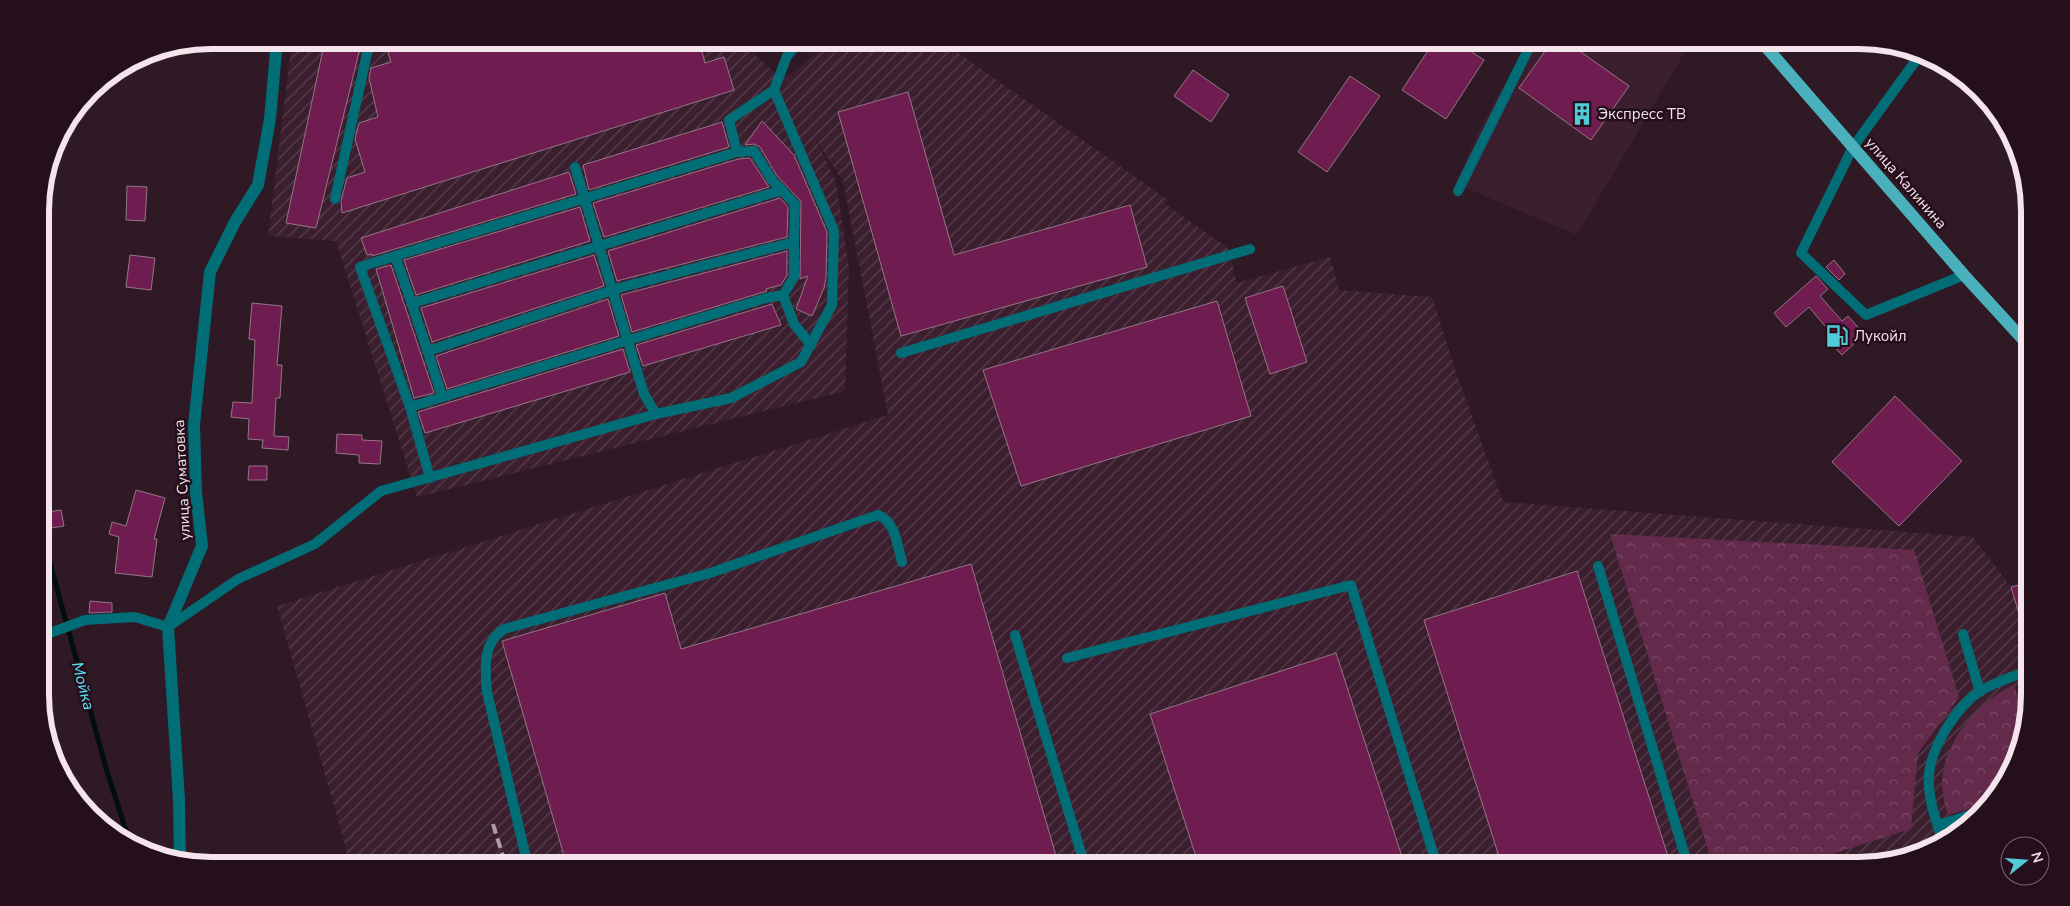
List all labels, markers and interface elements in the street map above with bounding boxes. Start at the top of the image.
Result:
building icon: Экспресс ТВ [1569,101,1595,127]
place label: Экспресс ТВ [1598,104,1686,124]
street label: улица Калинина [1861,133,1951,233]
fuel station icon: Лукойл [1824,323,1850,349]
place label: Лукойл [1854,326,1907,346]
street label: улица Суматовка [169,419,195,541]
water label: Мойка [66,659,100,713]
north arrow [2000,836,2050,886]
text: N [2026,850,2048,865]

